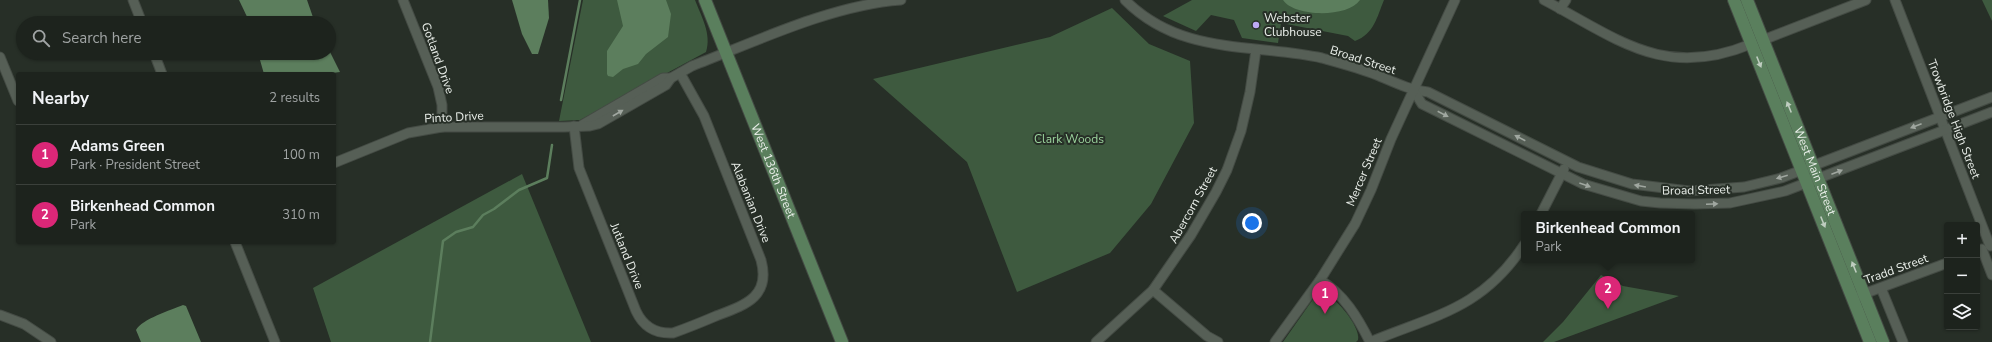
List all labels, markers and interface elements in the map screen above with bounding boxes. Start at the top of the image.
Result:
place label: Webster Clubhouse [1264,10,1322,40]
search box [16,16,336,60]
street label: Gotland Drive [418,20,458,96]
marker: Webster Clubhouse [1251,20,1261,30]
icon: search [30,27,52,49]
text: Search here [62,28,142,48]
street label: Broad Street [1328,42,1399,78]
one-way arrow [1756,57,1762,68]
street label: Trowbridge High Street [1924,57,1984,182]
text: Nearby [32,87,89,110]
text: 2 results [269,89,320,107]
one-way arrow [1786,101,1792,113]
street label: Pinto Drive [424,107,484,127]
one-way arrow [612,109,624,116]
one-way arrow [1438,111,1449,118]
street label: West 136th Street [747,121,800,221]
street label: West Main Street [1790,124,1840,218]
one-way arrow [1910,124,1922,130]
park label: Clark Woods [1034,131,1104,147]
one-way arrow [1514,134,1525,141]
street label: Mercer Street [1342,135,1386,209]
text: Adams Green [70,136,165,156]
text: 1 [41,146,49,164]
text: 100 m [282,146,320,164]
text: Park · President Street [70,156,200,174]
street label: Alabanian Drive [727,159,775,245]
street label: Abercorn Street [1165,163,1221,246]
one-way arrow [1832,168,1844,174]
one-way arrow [1775,174,1787,180]
street label: Broad Street [1662,181,1731,199]
one-way arrow [1579,182,1591,188]
one-way arrow [1634,182,1646,188]
text: Birkenhead Common [70,196,215,216]
one-way arrow [1706,201,1719,207]
text: 2 [41,206,49,224]
text: 310 m [282,206,320,224]
popup [1521,211,1695,263]
your location [1242,213,1262,233]
text: Park [70,216,96,234]
one-way arrow [1820,216,1826,228]
text: Birkenhead Common [1535,218,1681,238]
street label: Jutland Drive [606,220,648,291]
map controls [1944,222,1980,330]
button: + [1944,222,1980,258]
text: Park [1535,238,1561,256]
street label: Tradd Street [1862,250,1931,288]
button: − [1944,258,1980,294]
one-way arrow [1850,260,1856,272]
pin: 2 [1595,276,1621,309]
pin: 1 [1312,281,1338,314]
button: layers [1944,294,1980,330]

